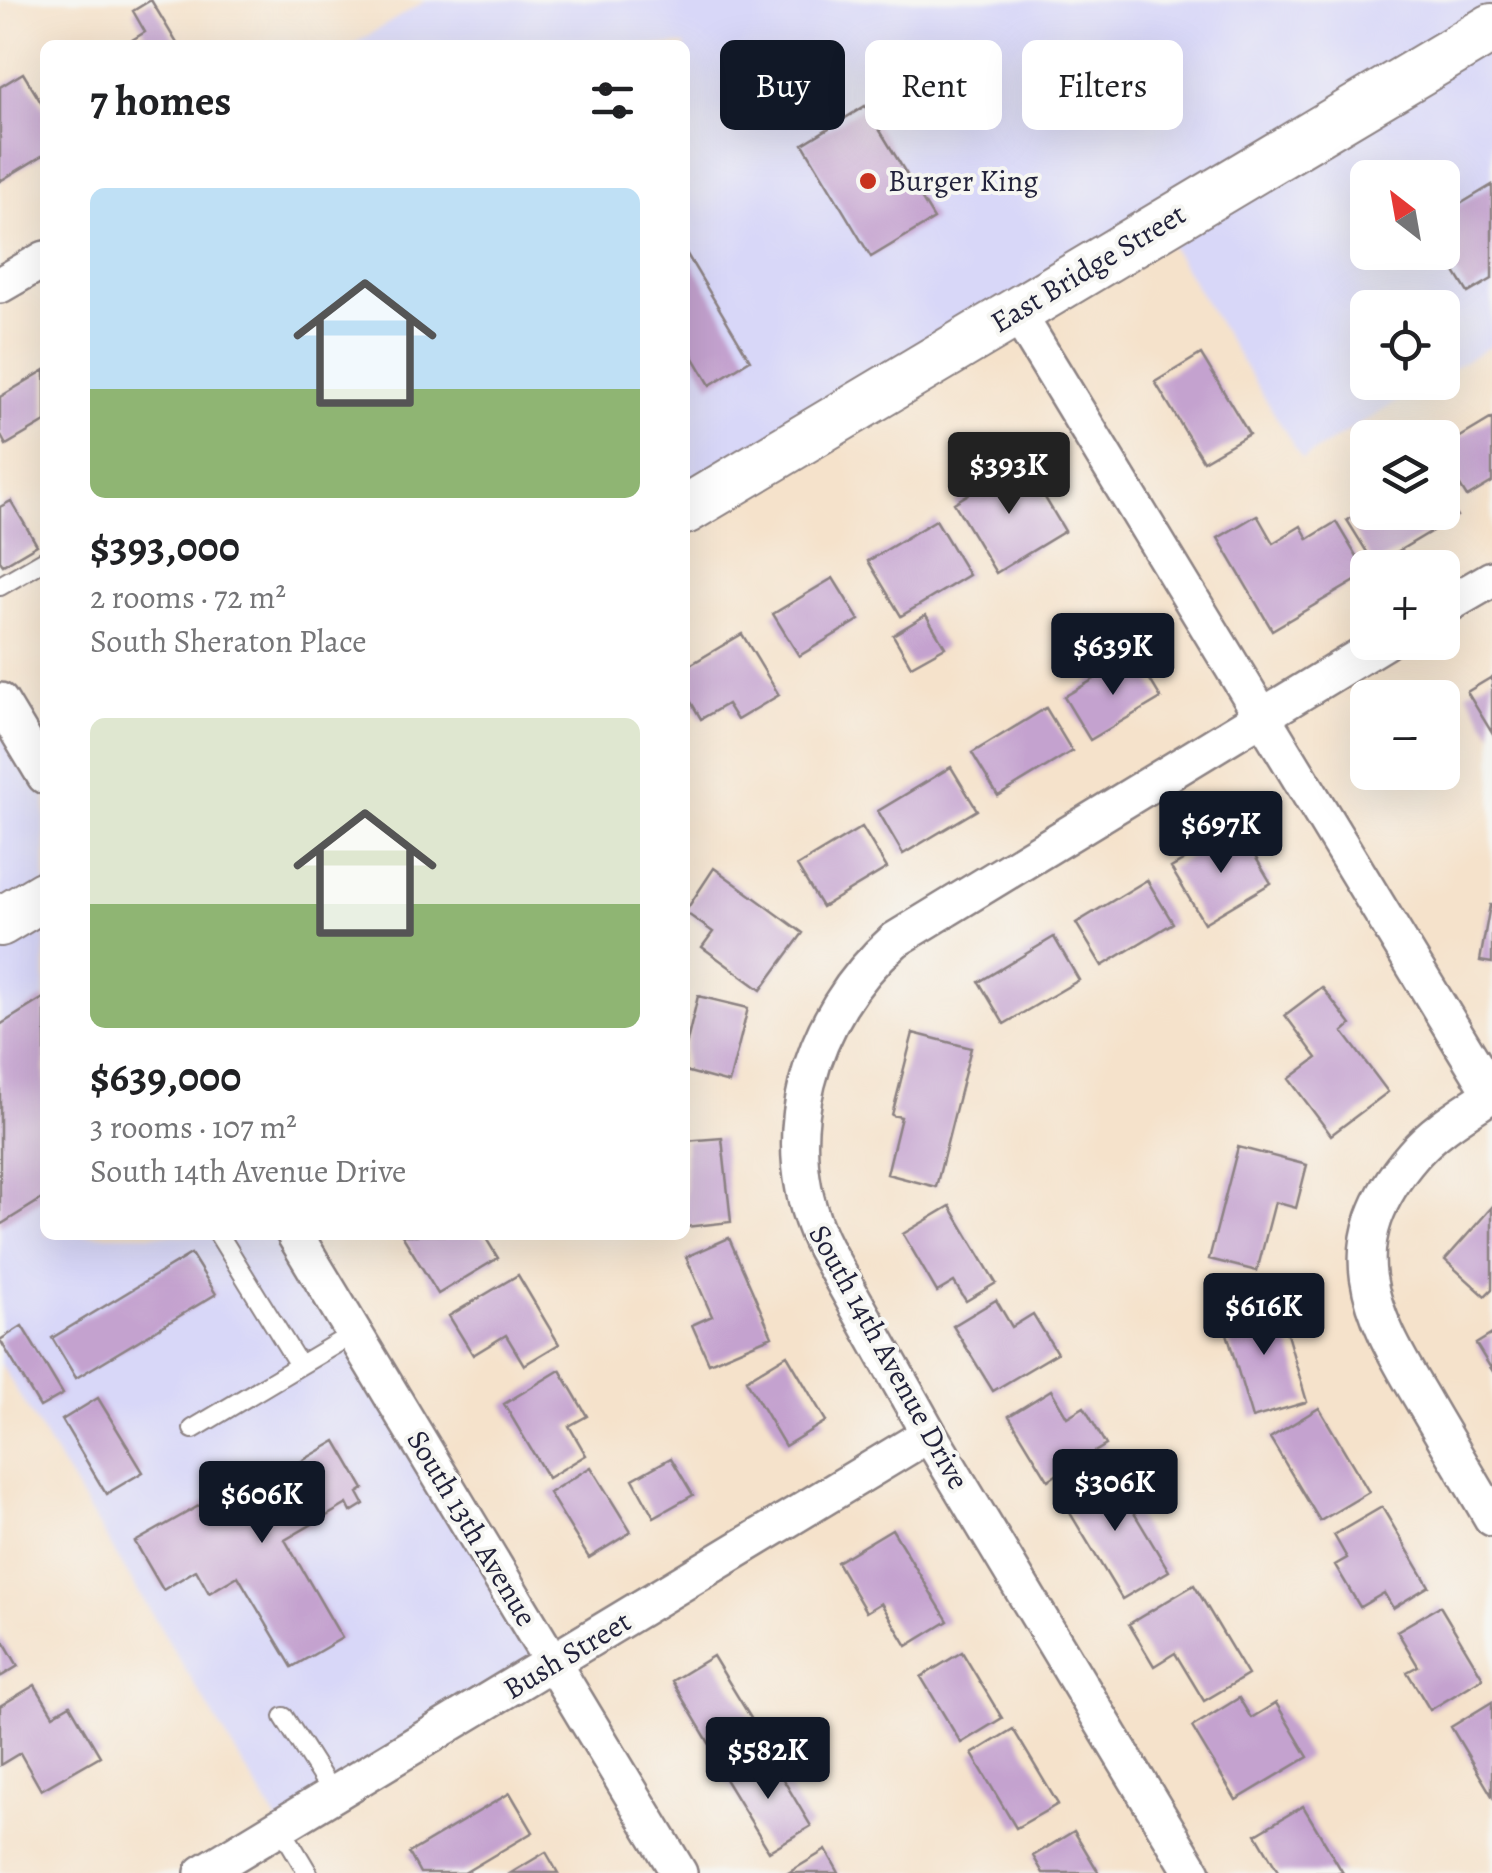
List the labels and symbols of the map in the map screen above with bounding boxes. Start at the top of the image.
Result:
north arrow [1350,160,1460,270]
place label: Burger King [888,161,1038,201]
marker: Burger King [857,170,879,192]
street label: East Bridge Street [983,194,1193,342]
pin: $393K [939,432,1079,517]
pin: $639K [1043,613,1183,698]
pin: $697K [1151,791,1291,876]
street label: South 14th Avenue Drive [800,1218,978,1496]
pin: $616K [1194,1273,1334,1358]
street label: South 13th Avenue [398,1422,546,1634]
pin: $306K [1045,1449,1185,1534]
pin: $606K [192,1461,332,1546]
street label: Bush Street [496,1601,638,1709]
pin: $582K [698,1717,838,1802]

